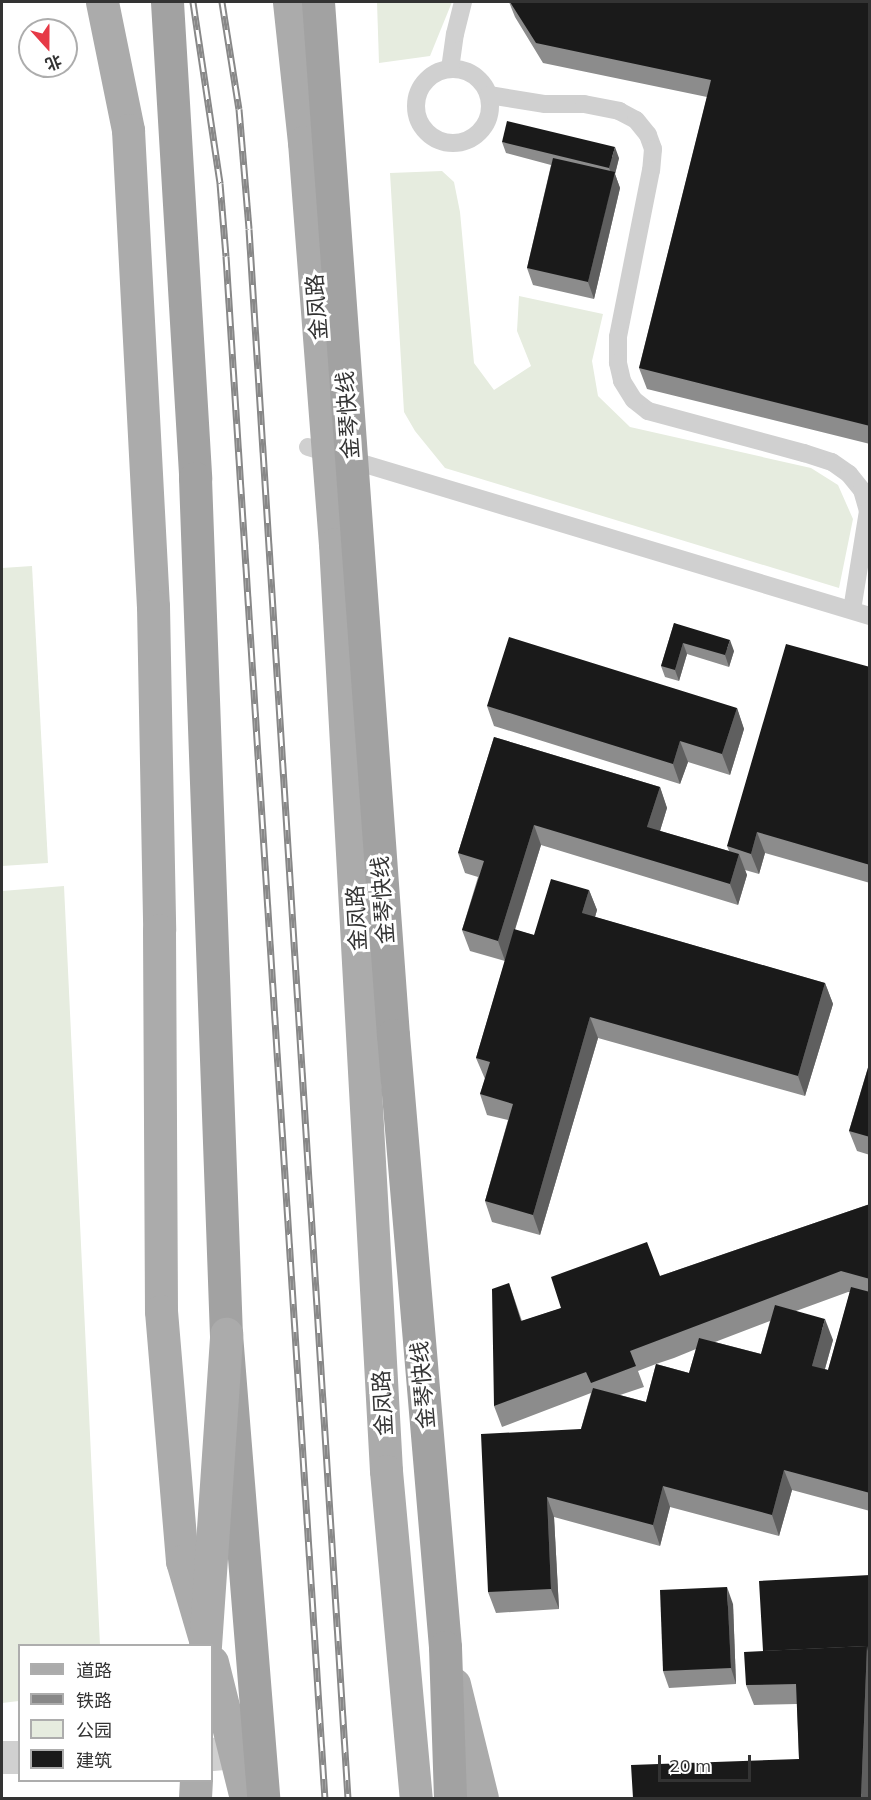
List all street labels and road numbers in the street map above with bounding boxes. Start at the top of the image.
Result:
street label: 金凤路 [302,273,332,341]
street label: 金琴快线 [332,370,364,460]
street label: 金琴快线 [367,855,399,945]
street label: 金凤路 [342,884,372,952]
street label: 金琴快线 [406,1340,440,1430]
street label: 金凤路 [368,1369,398,1437]

